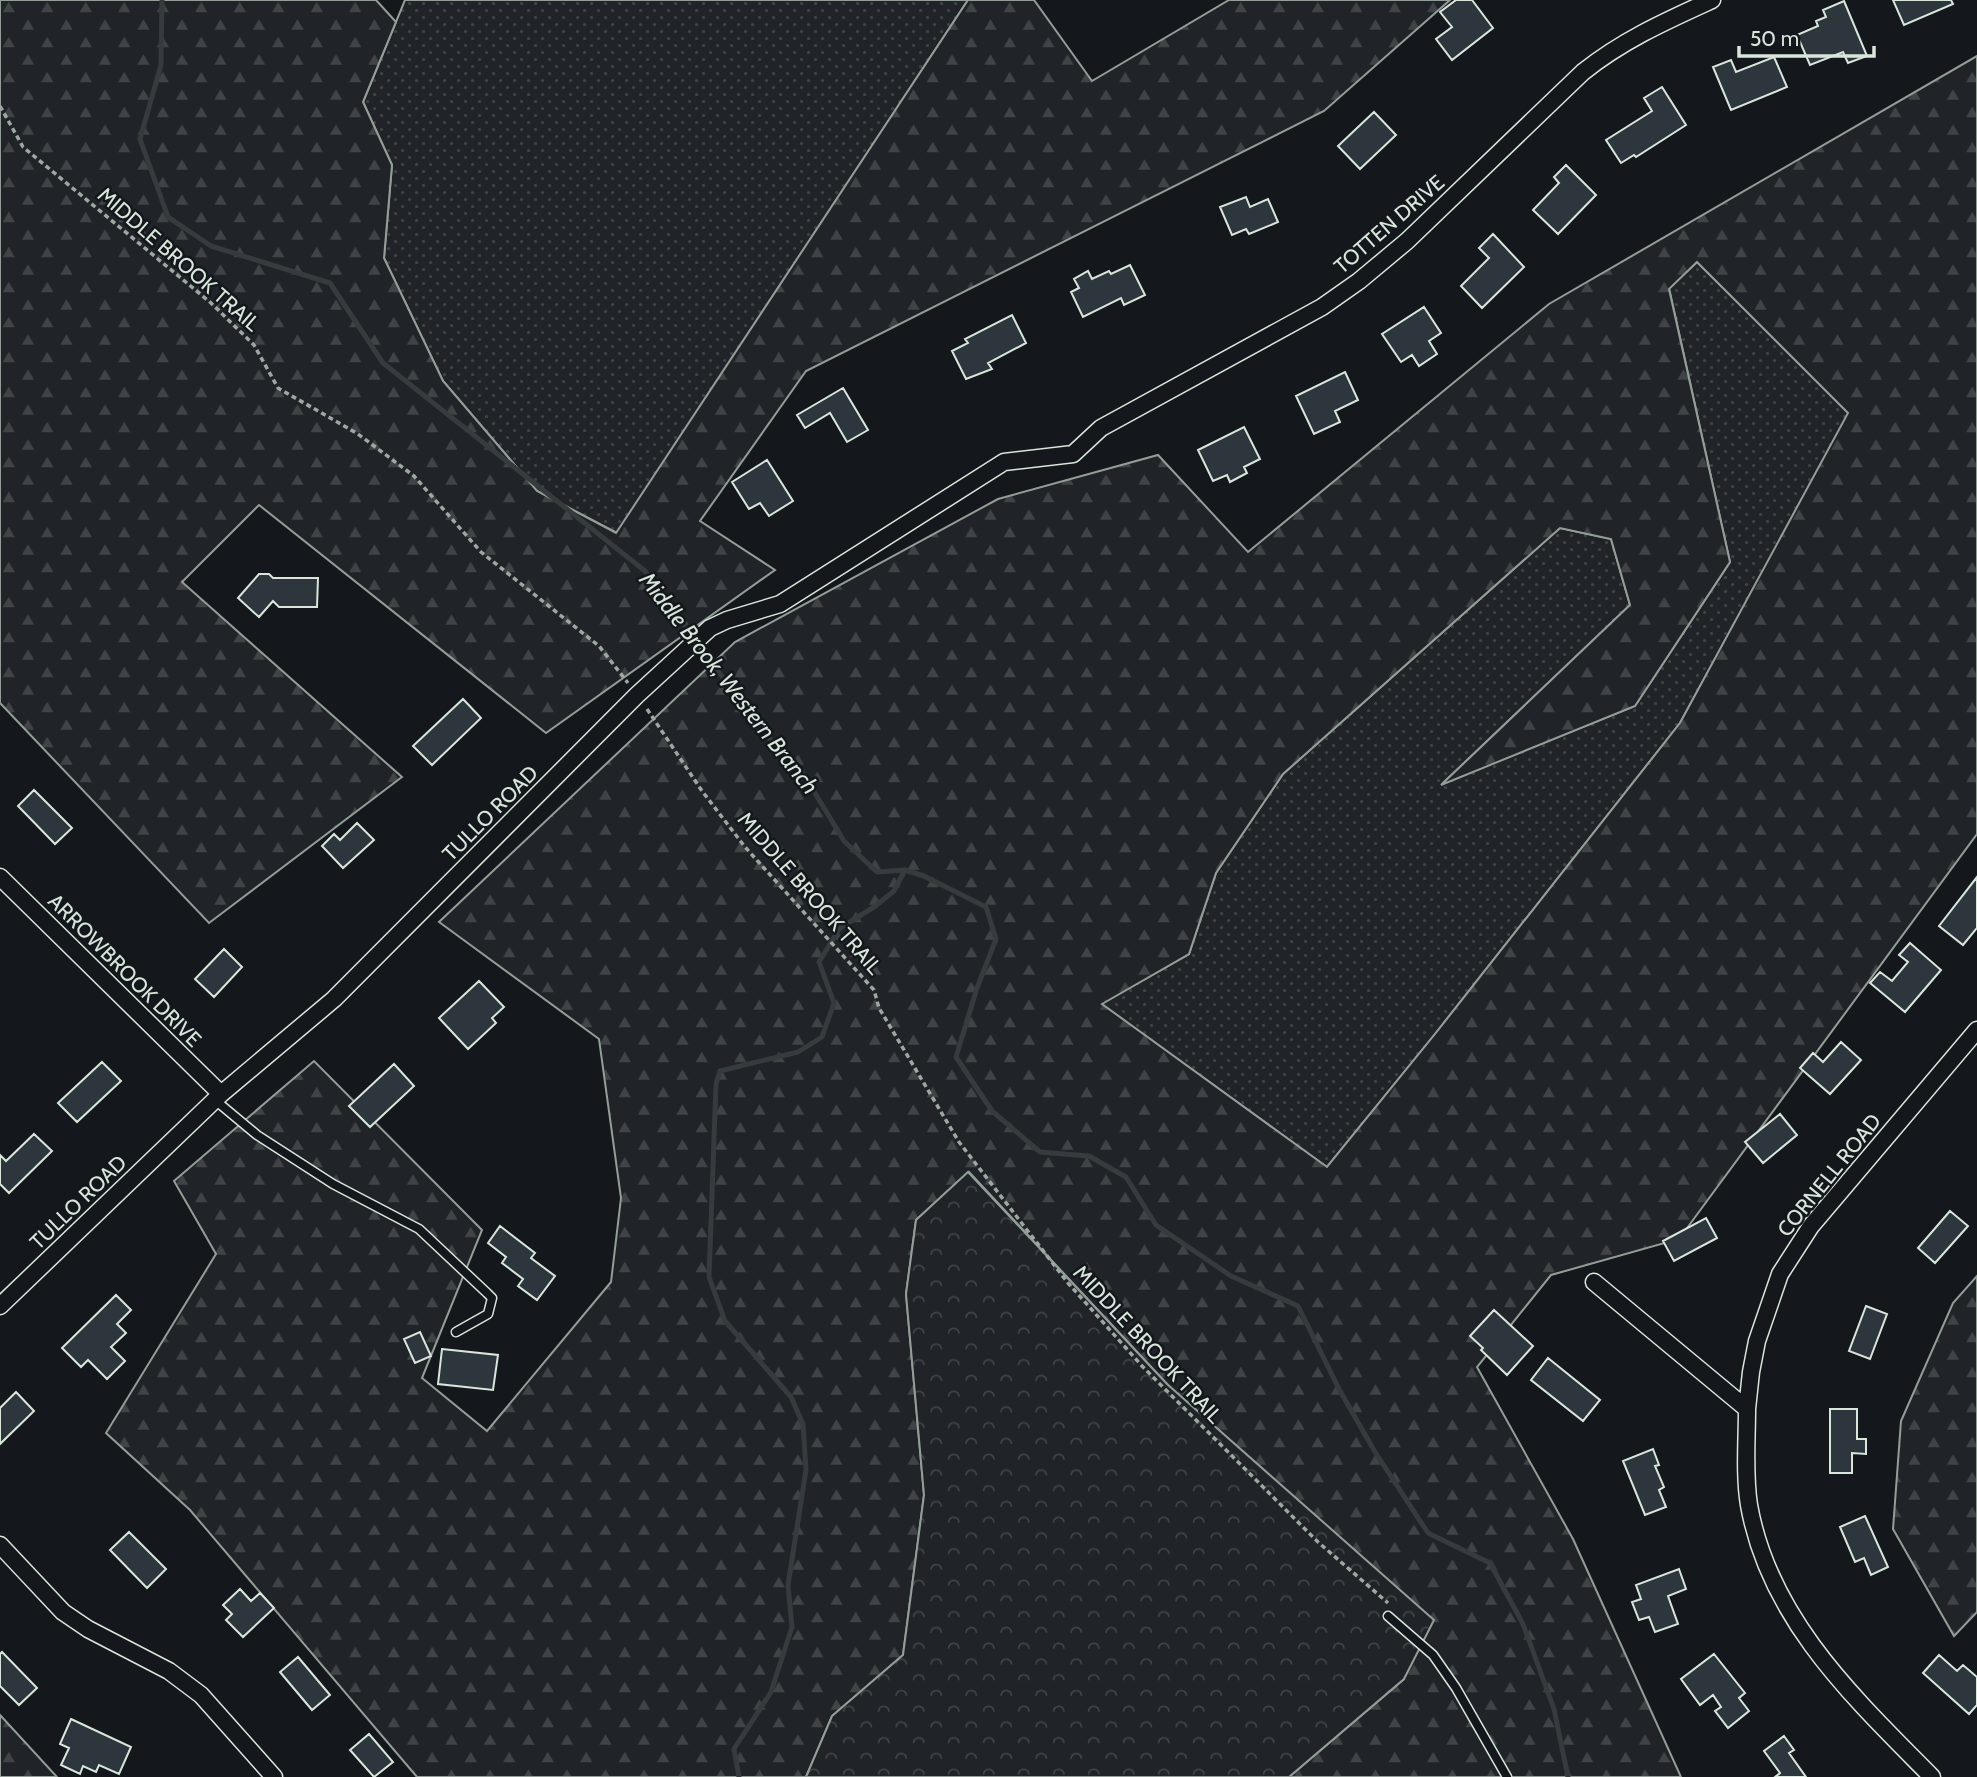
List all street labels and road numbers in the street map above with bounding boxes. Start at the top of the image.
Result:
street label: TOTTEN DRIVE [1329,169,1449,279]
street label: MIDDLE BROOK TRAIL [93,182,265,336]
street label: TULLO ROAD [437,760,543,866]
street label: MIDDLE BROOK TRAIL [733,807,887,979]
street label: ARROWBROOK DRIVE [43,888,207,1052]
street label: CORNELL ROAD [1772,1109,1886,1241]
street label: TULLO ROAD [24,1150,132,1254]
street label: MIDDLE BROOK TRAIL [1068,1260,1228,1428]

